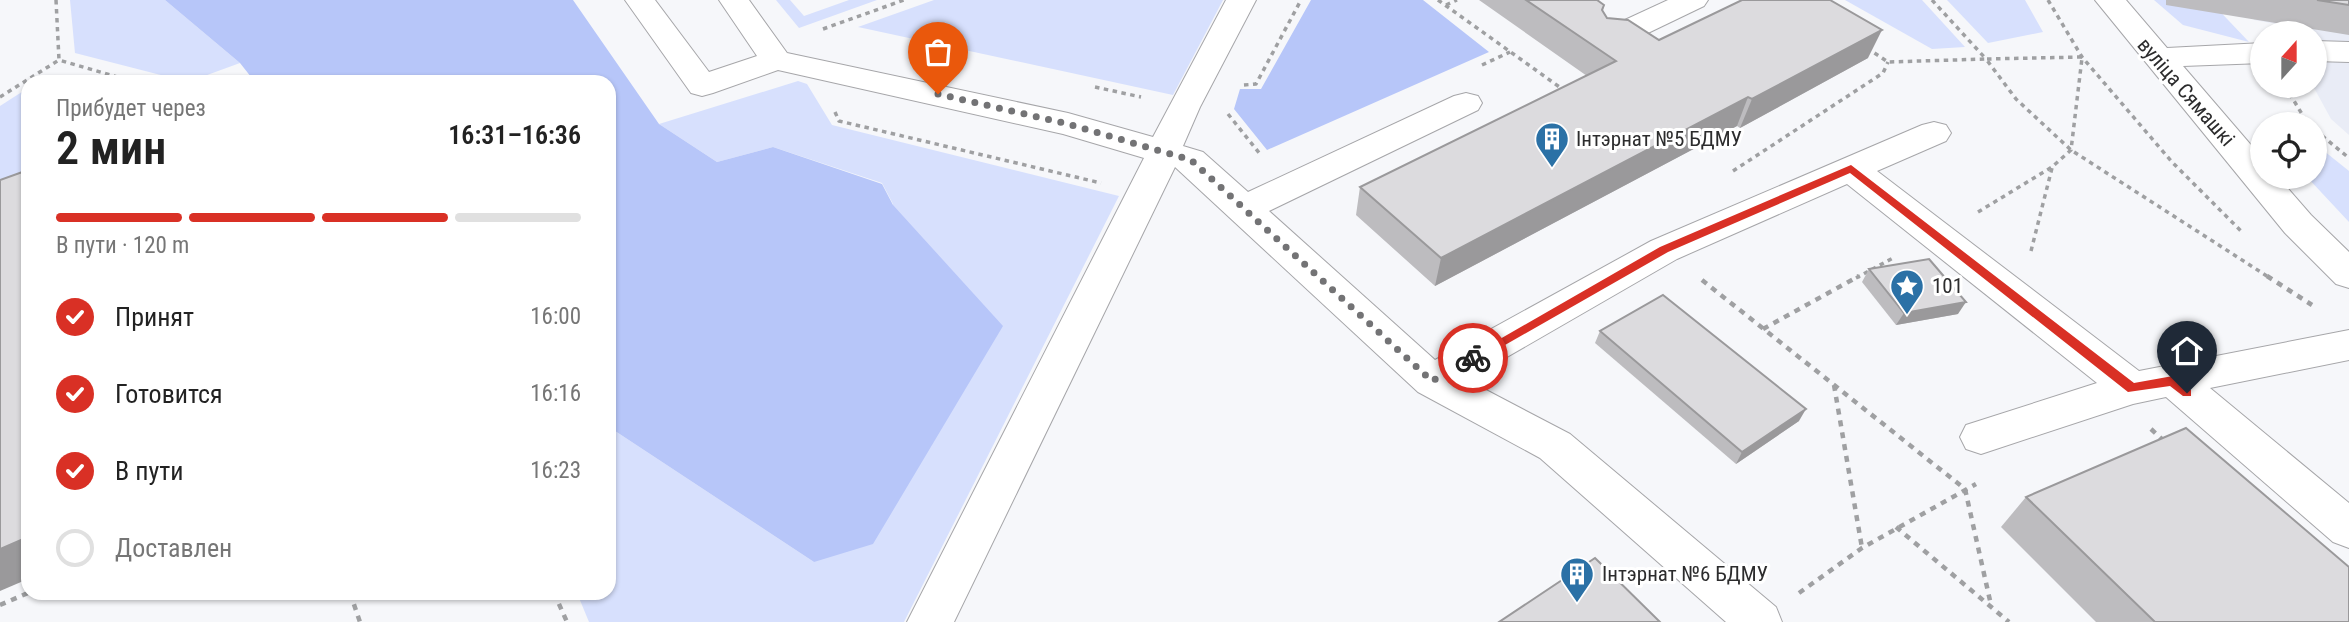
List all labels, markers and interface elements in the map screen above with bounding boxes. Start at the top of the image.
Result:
north arrow [2250,21,2328,98]
map controls [2250,21,2327,189]
pin [908,22,968,94]
icon: bag [919,33,957,71]
street label: вуліца Сямашкі [2132,33,2240,151]
text: Прибудет через [56,95,206,122]
button: locate [2250,112,2327,189]
text: 16:31–16:36 [448,120,581,150]
building icon: Інтэрнат №5 БДМУ [1533,120,1571,169]
text: 2 мин [56,121,166,175]
place label: Інтэрнат №5 БДМУ [1576,127,1742,151]
text: В пути · 120 m [56,232,189,259]
place icon: 101 [1888,267,1926,316]
place label: 101 [1932,274,1963,298]
icon: check [56,298,94,336]
text: Принят [115,302,194,332]
text: 16:00 [530,303,581,330]
pin [2157,321,2217,393]
courier [1438,323,1508,393]
icon: home [2168,332,2206,370]
icon: bike [1454,339,1492,377]
icon: check [56,375,94,413]
text: Готовится [115,379,223,409]
text: 16:16 [530,380,581,407]
icon: check [56,452,94,490]
text: В пути [115,456,184,486]
text: 16:23 [530,457,581,484]
text: Доставлен [115,533,232,563]
building icon: Інтэрнат №6 БДМУ [1558,555,1596,604]
place label: Інтэрнат №6 БДМУ [1602,562,1768,586]

